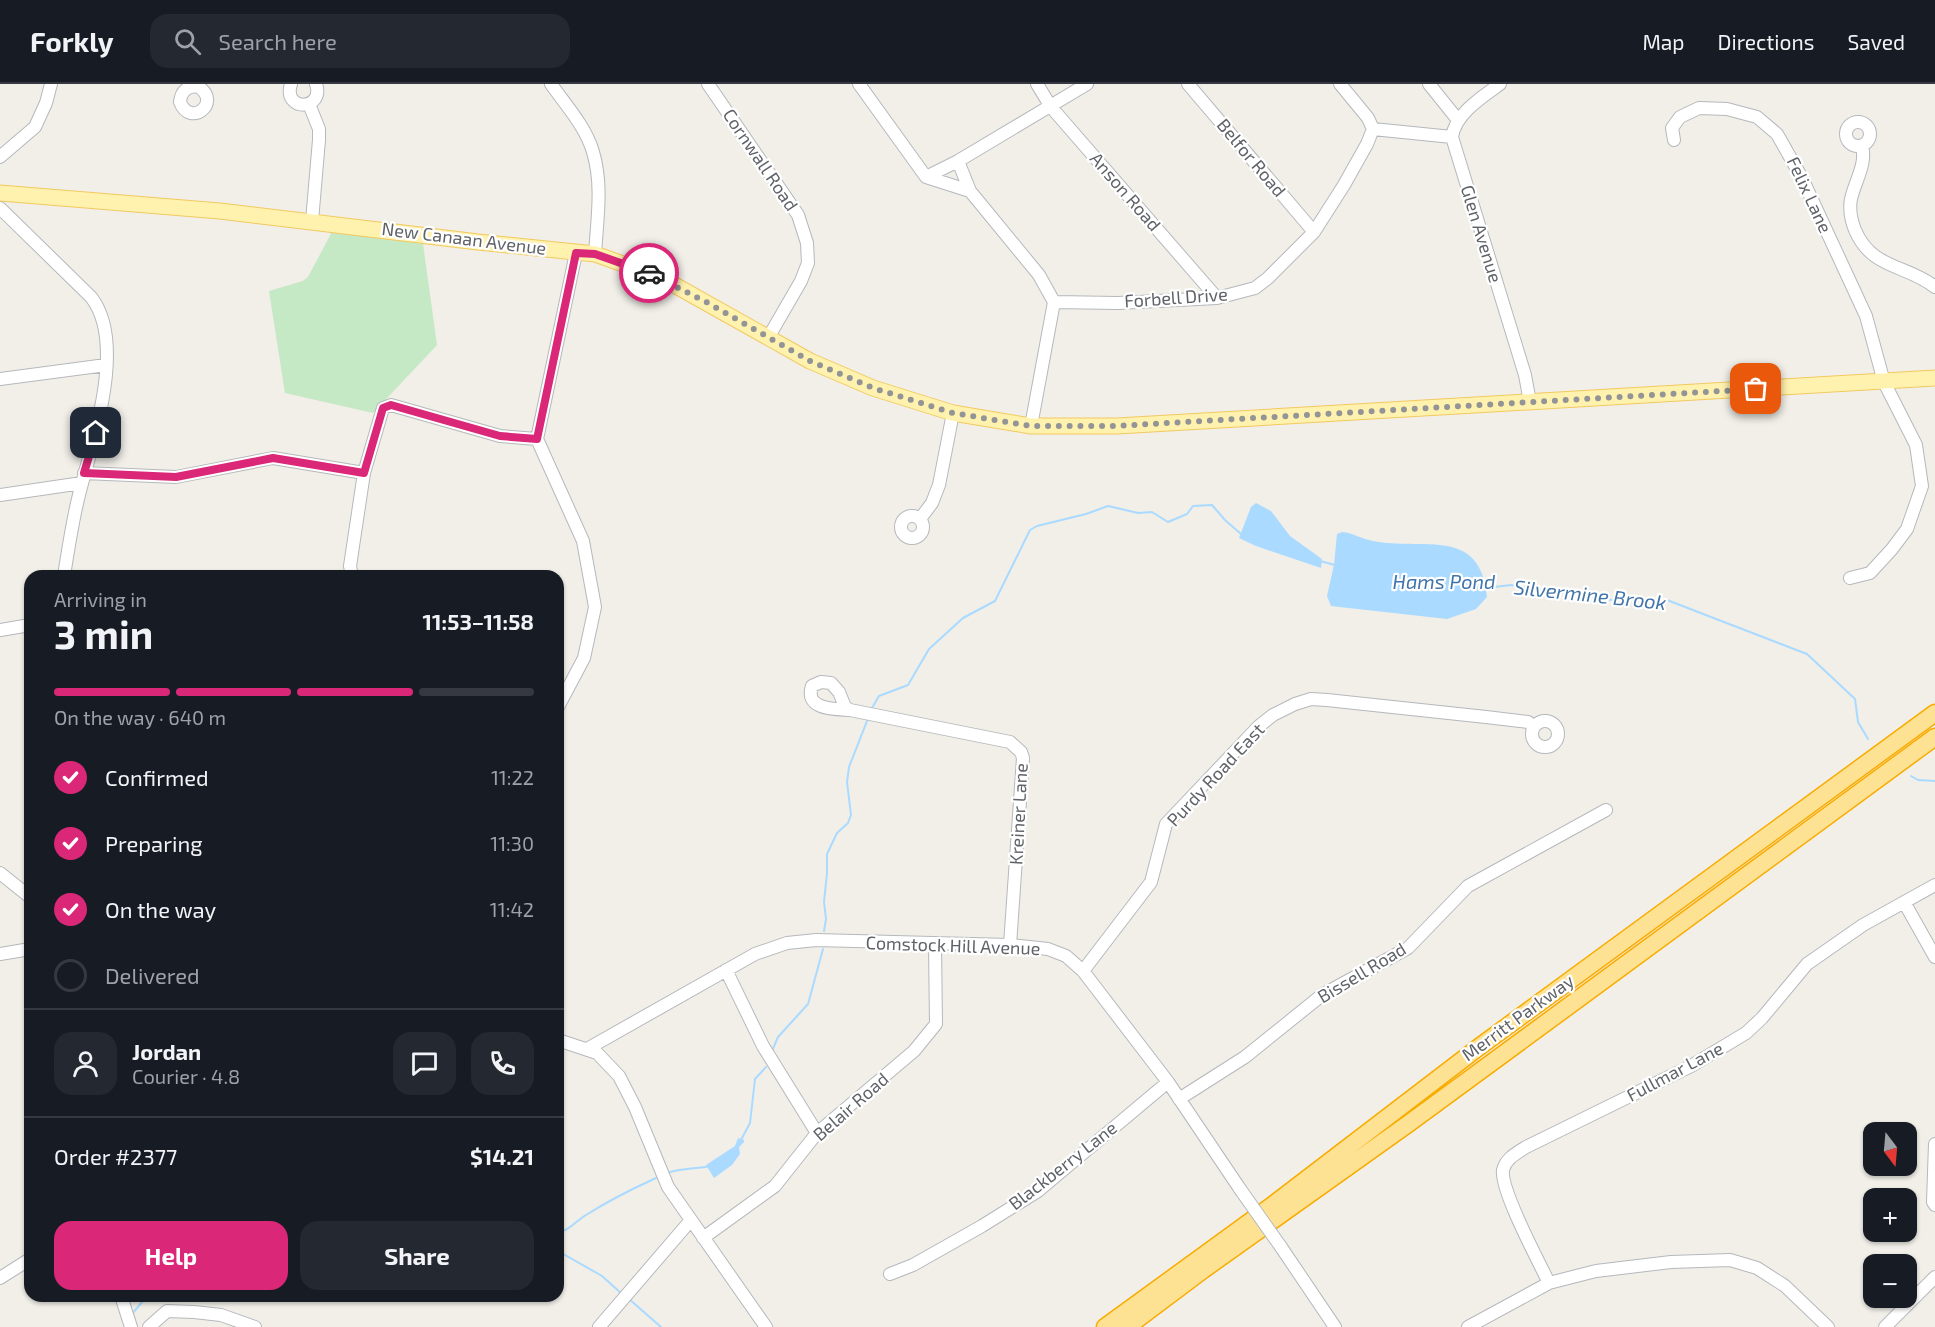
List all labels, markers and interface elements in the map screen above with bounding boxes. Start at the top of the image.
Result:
search box [150,14,570,68]
text: Forkly [30,24,114,58]
icon: search [171,25,204,58]
text: Search here [219,28,337,54]
text: Map [1642,29,1685,54]
text: Directions [1718,29,1814,54]
text: Saved [1847,29,1905,54]
street label: Cornwall Road [719,104,803,215]
street label: Belfor Road [1213,114,1291,201]
street label: Anson Road [1086,148,1166,235]
street label: Felix Lane [1783,153,1837,236]
street label: Glen Avenue [1457,182,1507,285]
street label: New Canaan Avenue [381,217,548,259]
courier [619,243,679,303]
icon: car [633,257,666,290]
street label: Forbell Drive [1123,282,1228,312]
pin [1730,363,1781,414]
icon: bag [1739,372,1772,405]
pin [70,407,121,458]
icon: home [79,416,112,449]
water label: Hams Pond [1393,569,1496,593]
water label: Silvermine Brook [1513,574,1668,614]
text: Arriving in [54,587,147,611]
text: 11:53–11:58 [423,608,534,634]
text: 3 min [54,610,153,657]
text: On the way · 640 m [54,705,226,729]
street label: Purdy Road East [1162,718,1269,830]
icon: check [54,761,87,794]
street label: Kreiner Lane [1004,762,1032,865]
text: Confirmed [105,764,209,790]
text: 11:22 [491,765,534,789]
icon: check [54,827,87,860]
text: Preparing [105,830,203,856]
text: 11:30 [490,831,534,855]
icon: check [54,893,87,926]
text: On the way [105,896,216,922]
text: 11:42 [490,897,534,921]
street label: Comstock Hill Avenue [865,931,1041,959]
street label: Bissell Road [1313,937,1410,1007]
text: Delivered [105,962,200,988]
street label: Merritt Parkway [1457,969,1578,1065]
button: person [54,1032,117,1095]
button: chat [393,1032,456,1095]
button: phone [471,1032,534,1095]
street label: Fullmar Lane [1623,1036,1727,1106]
text: Jordan [132,1038,201,1064]
text: Courier · 4.8 [132,1064,240,1088]
street label: Belair Road [808,1067,893,1145]
street label: Blackberry Lane [1004,1116,1121,1214]
north arrow [1863,1122,1917,1176]
map controls [1863,1122,1917,1308]
text: Order #2377 [54,1143,177,1169]
text: $14.21 [470,1143,534,1169]
button: + [1863,1188,1917,1242]
button: Help [54,1221,288,1290]
button: Share [300,1221,534,1290]
button: − [1863,1254,1917,1308]

